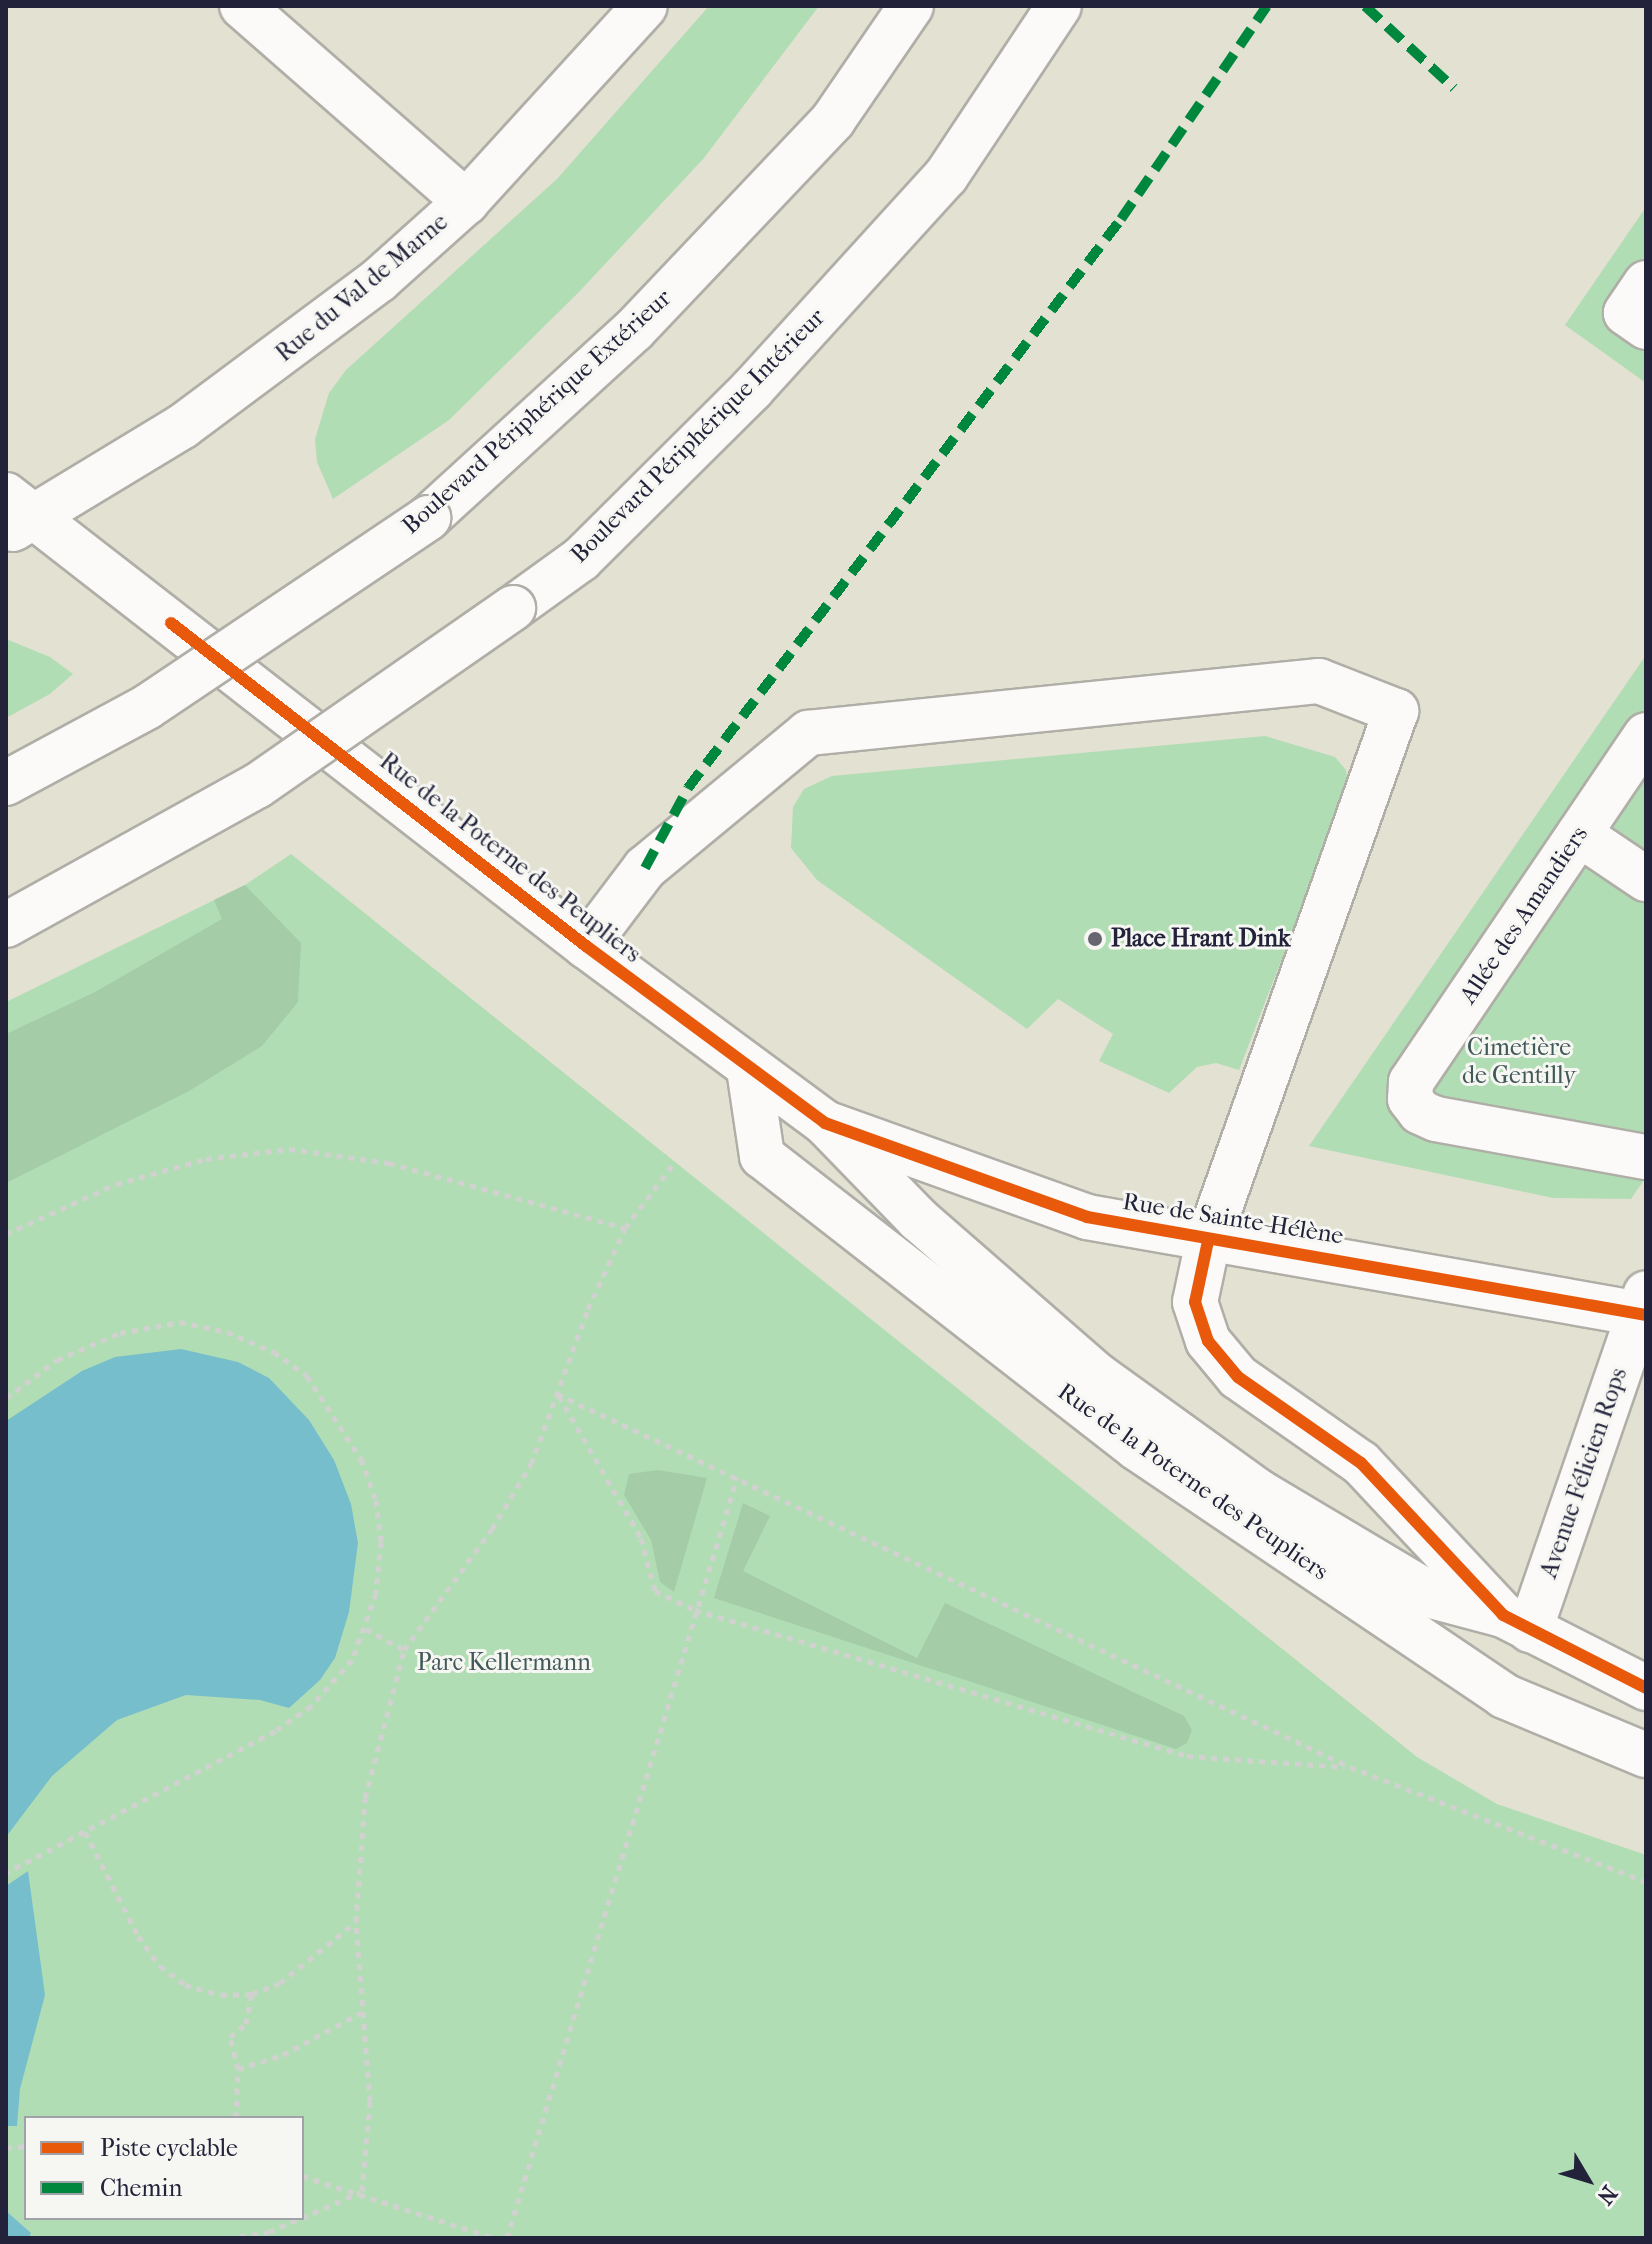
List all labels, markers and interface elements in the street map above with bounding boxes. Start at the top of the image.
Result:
street label: Rue du Val de Marne [270,208,454,368]
street label: Boulevard Périphérique Extérieur [397,284,677,540]
street label: Boulevard Périphérique Intérieur [565,303,831,569]
street label: Rue de la Poterne des Peupliers [374,747,646,969]
street label: Allée des Amandiers [1454,821,1594,1009]
place label: Place Hrant Dink [1111,925,1290,953]
marker: Place Hrant Dink [1086,930,1104,948]
park label: Cimetière de Gentilly [1462,1034,1576,1090]
street label: Rue de Sainte-Hélène [1121,1187,1345,1251]
street label: Avenue Félicien Rops [1535,1364,1633,1582]
street label: Rue de la Poterne des Peupliers [1052,1377,1334,1587]
park label: Parc Kellermann [417,1649,591,1677]
legend [24,2116,304,2220]
text: Piste cyclable [100,2134,238,2162]
north arrow [1548,2140,1628,2220]
text: Chemin [100,2174,182,2202]
text: N [1592,2180,1622,2209]

